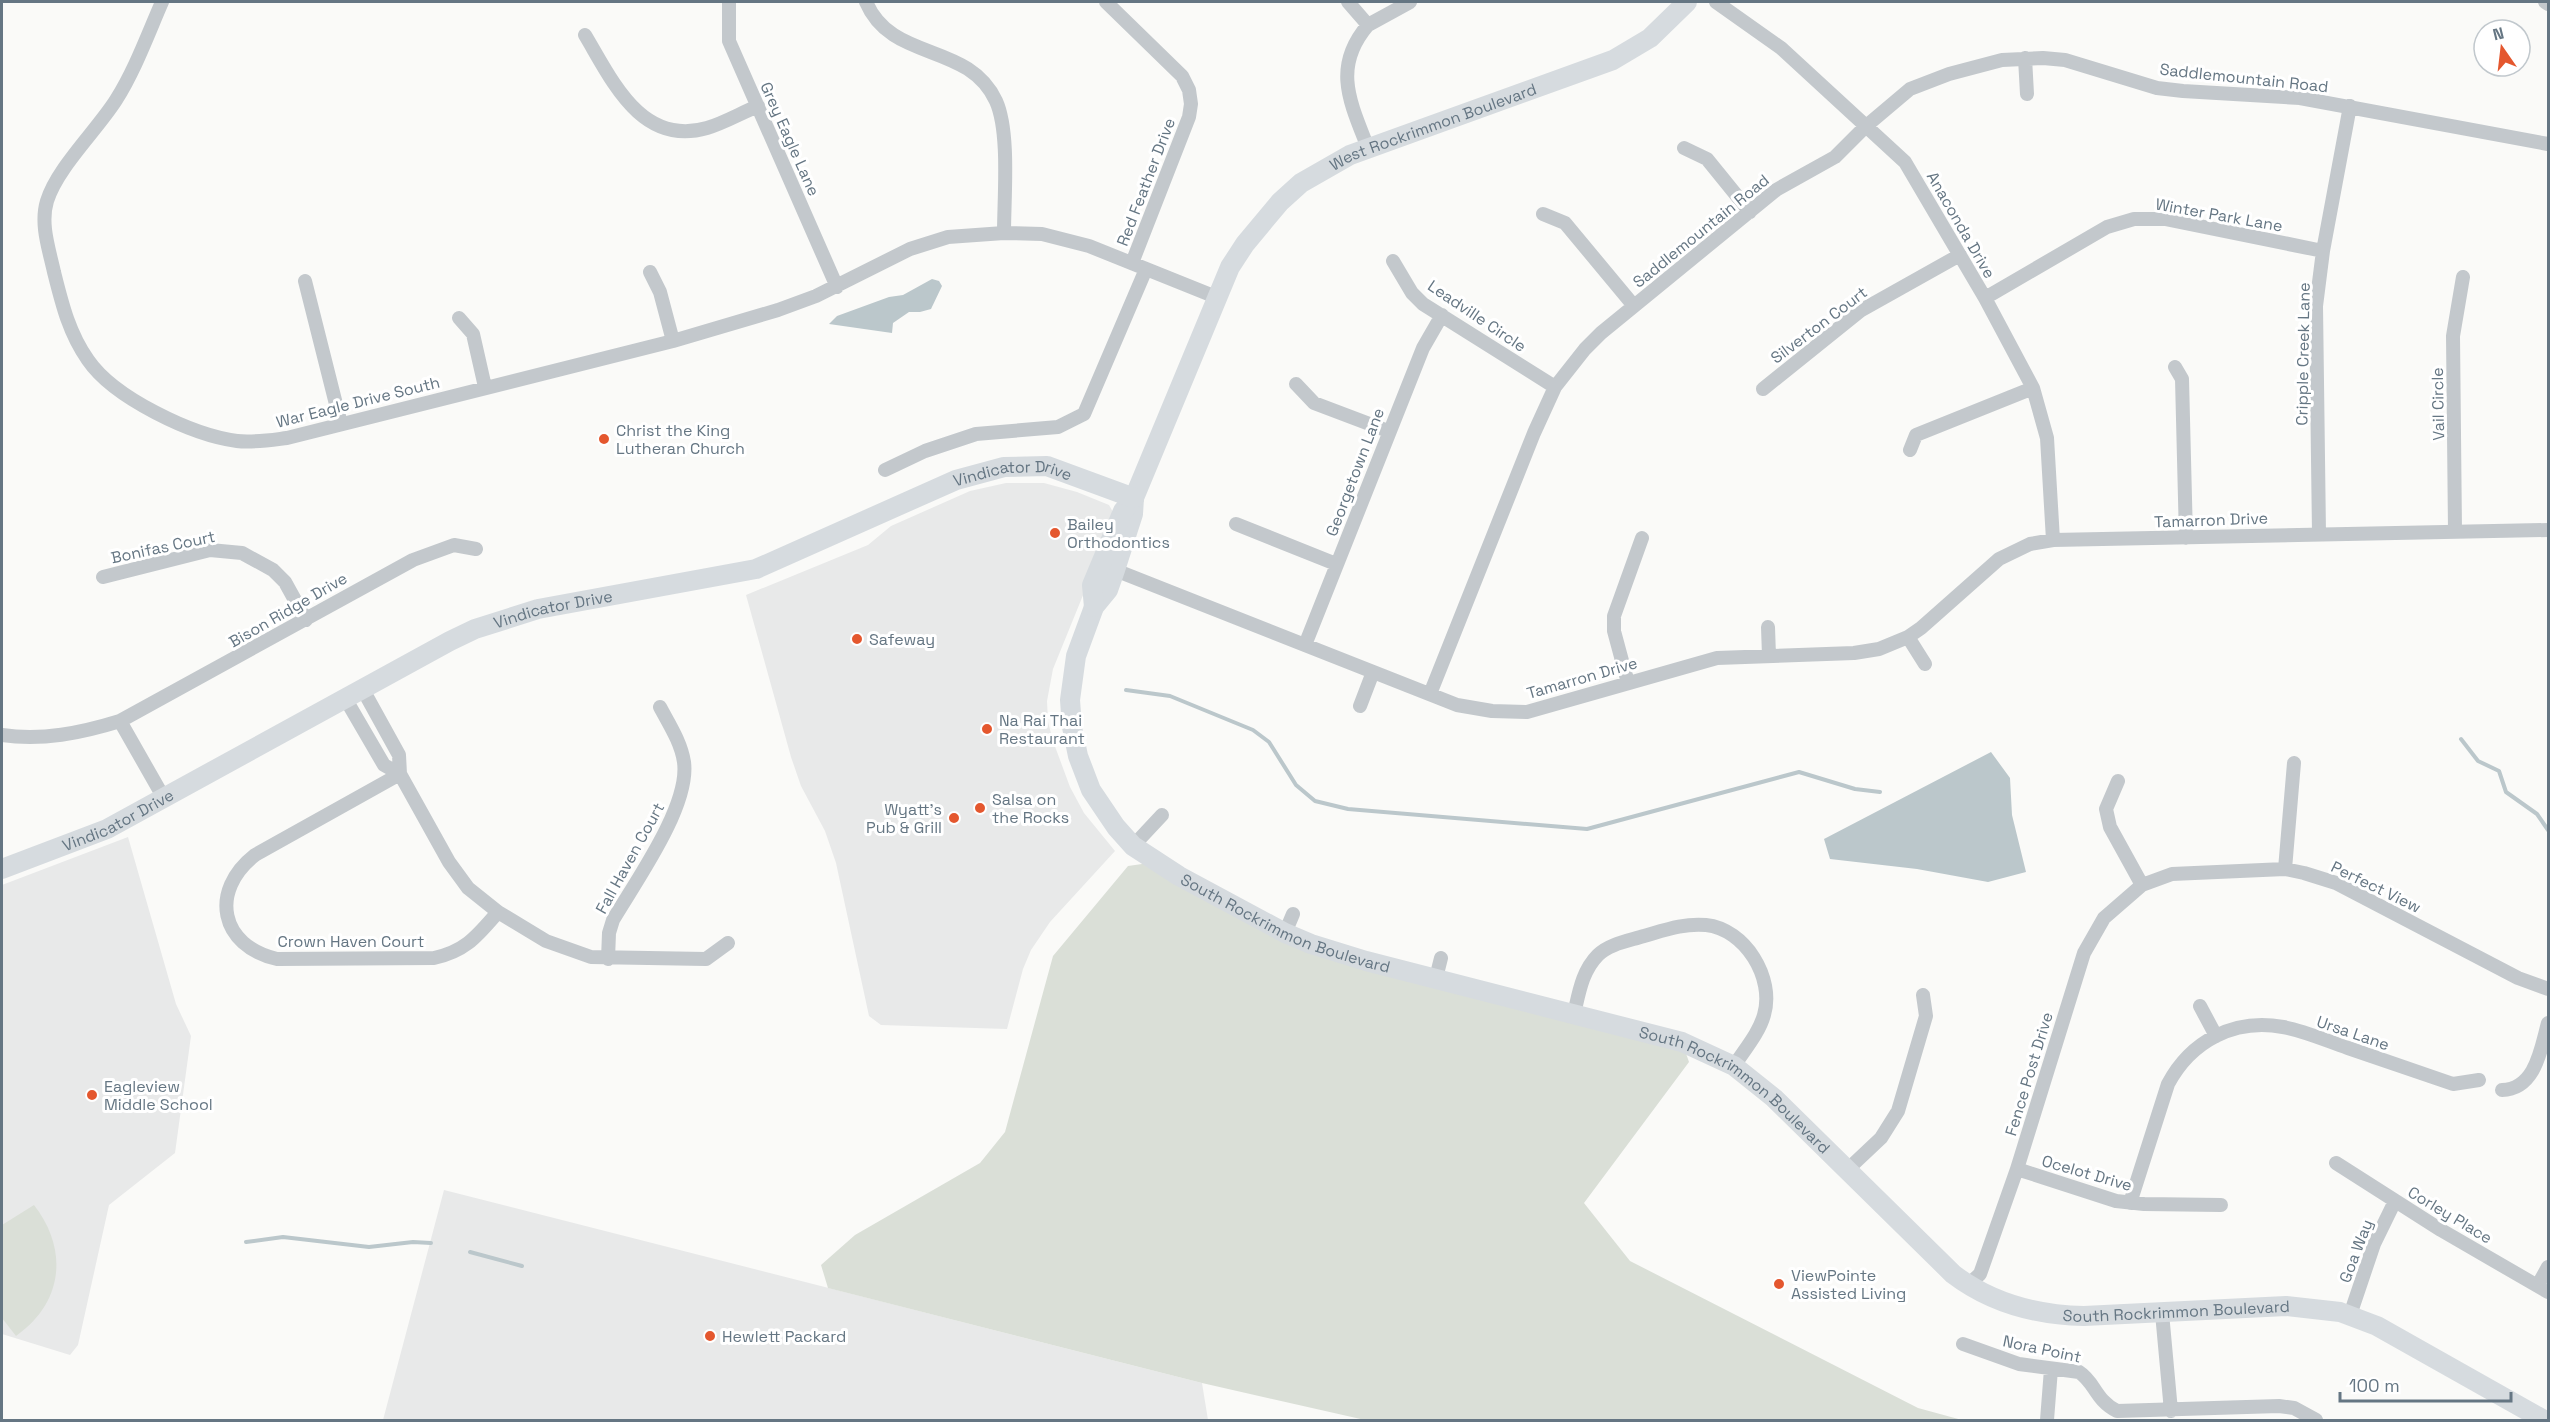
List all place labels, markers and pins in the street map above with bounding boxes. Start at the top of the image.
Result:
place label: Christ the King Lutheran Church [616,420,745,459]
marker: Christ the King Lutheran Church [597,432,611,446]
place label: Bailey Orthodontics [1067,514,1170,553]
marker: Bailey Orthodontics [1048,526,1062,540]
place label: Safeway [869,629,935,650]
marker: Safeway [850,632,864,646]
place label: Na Rai Thai Restaurant [999,710,1085,749]
marker: Na Rai Thai Restaurant [980,722,994,736]
place label: Salsa on the Rocks [992,789,1069,828]
place label: Wyatt's Pub & Grill [866,799,942,838]
marker: Salsa on the Rocks [973,801,987,815]
marker: Wyatt's Pub & Grill [947,811,961,825]
place label: Eagleview Middle School [104,1076,213,1115]
marker: Eagleview Middle School [85,1088,99,1102]
place label: ViewPointe Assisted Living [1791,1265,1906,1304]
marker: ViewPointe Assisted Living [1772,1277,1786,1291]
place label: Hewlett Packard [722,1326,846,1347]
marker: Hewlett Packard [703,1329,717,1343]

